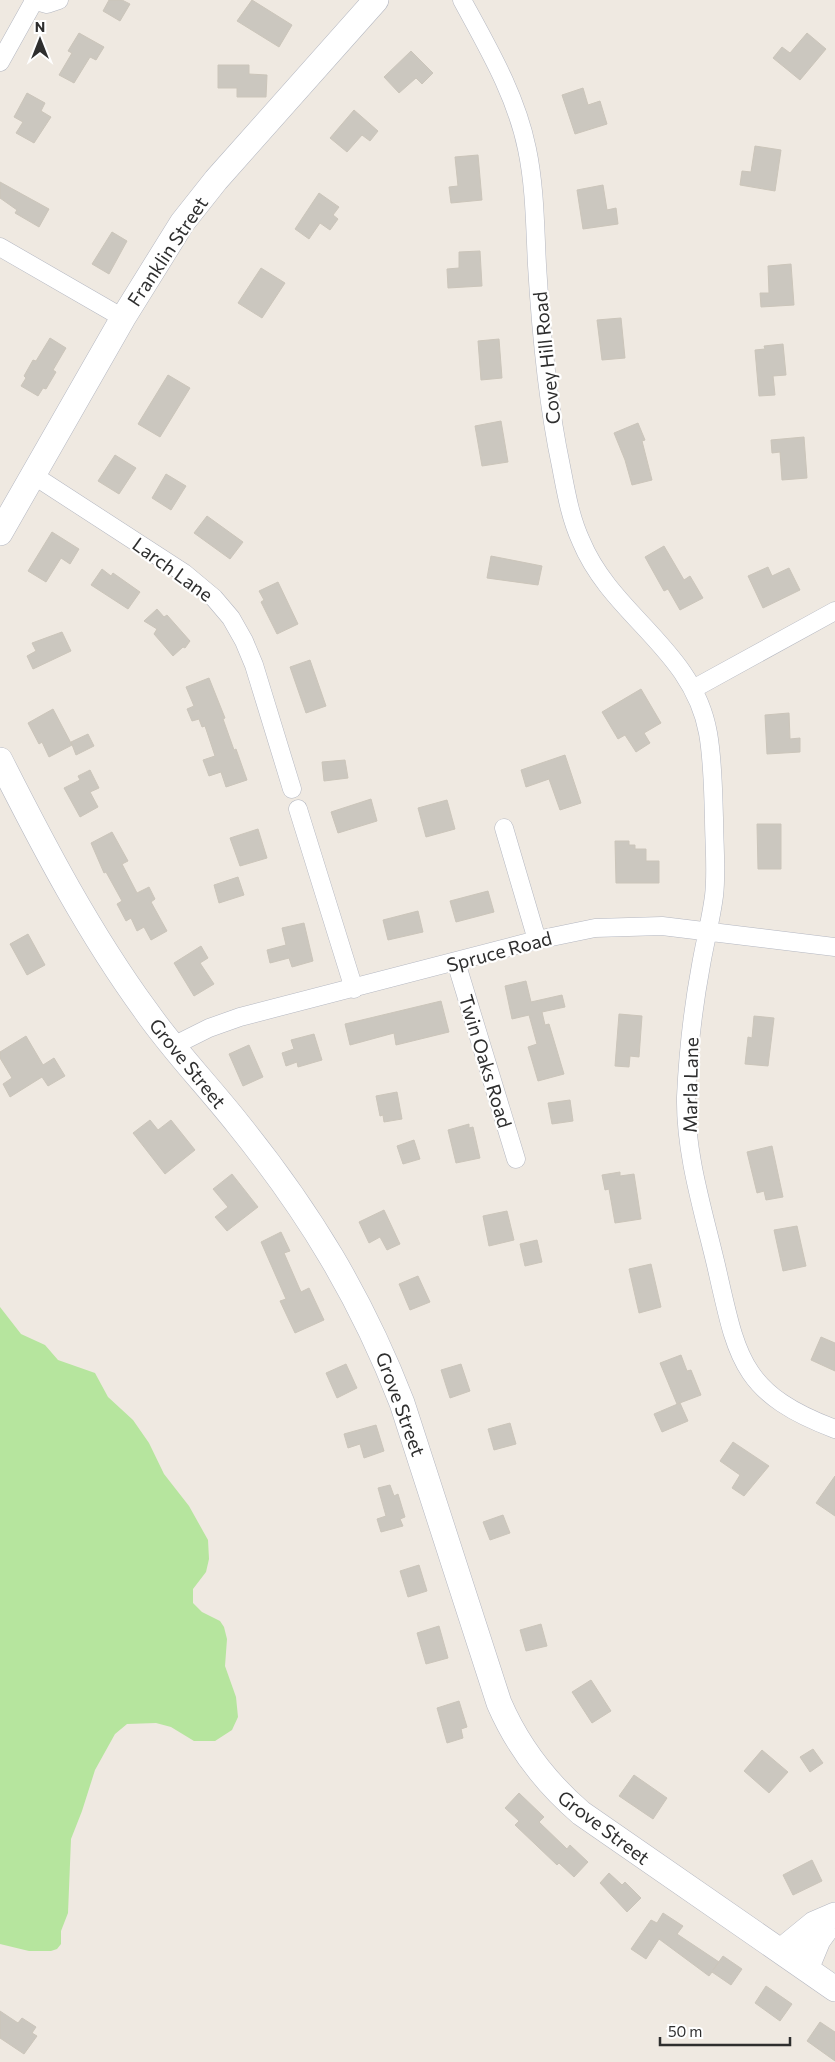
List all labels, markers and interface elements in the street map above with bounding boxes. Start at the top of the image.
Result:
north arrow [15,15,65,65]
text: N [35,18,45,35]
street label: Franklin Street [122,192,212,310]
street label: Covey Hill Road [528,290,564,426]
street label: Larch Lane [128,532,218,606]
street label: Spruce Road [444,926,554,976]
street label: Twin Oaks Road [455,992,517,1130]
street label: Grove Street [145,1013,231,1113]
street label: Marla Lane [678,1037,702,1133]
street label: Grove Street [372,1349,431,1459]
street label: Grove Street [554,1785,655,1869]
scale bar [660,2014,790,2046]
text: 50 m [668,2022,702,2040]

